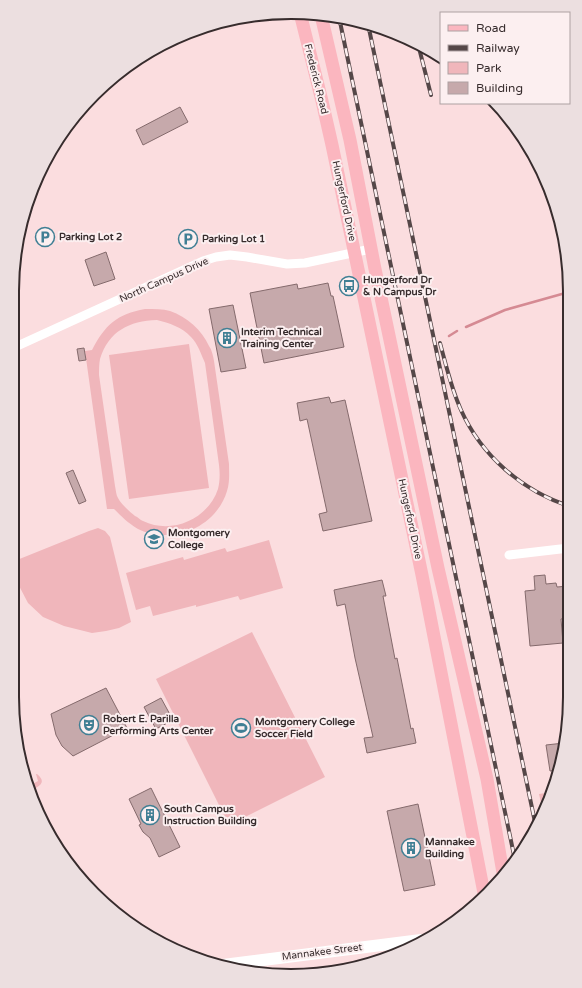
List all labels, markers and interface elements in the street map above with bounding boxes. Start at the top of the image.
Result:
legend [440,12,570,104]
text: Road [476,21,506,35]
text: Railway [476,41,520,55]
street label: Frederick Road [301,43,331,115]
text: Park [476,61,502,75]
text: Building [476,81,523,95]
street label: Hungerford Drive [330,160,358,243]
parking icon: Parking Lot 2 [34,226,56,248]
parking icon: Parking Lot 1 [177,228,199,250]
place label: Parking Lot 2 [59,231,122,243]
place label: Parking Lot 1 [202,233,265,245]
street label: North Campus Drive [117,255,211,305]
place label: Hungerford Dr & N Campus Dr [363,274,437,298]
bus stop icon: Hungerford Dr & N Campus Dr [338,275,360,297]
place label: Interim Technical Training Center [240,326,322,350]
building icon: Interim Technical Training Center [216,327,238,349]
street label: Hungerford Drive [396,478,424,561]
place label: Montgomery College [168,527,230,551]
school or university icon: Montgomery College [143,528,165,550]
place label: Robert E. Parilla Performing Arts Center [103,713,213,737]
theatre icon: Robert E. Parilla Performing Arts Center [78,714,100,736]
place label: Montgomery College Soccer Field [255,716,355,740]
sports icon: Montgomery College Soccer Field [230,717,252,739]
place label: South Campus Instruction Building [164,803,257,827]
building icon: South Campus Instruction Building [139,804,161,826]
place label: Mannakee Building [425,836,475,860]
building icon: Mannakee Building [400,837,422,859]
street label: Mannakee Street [281,941,363,963]

